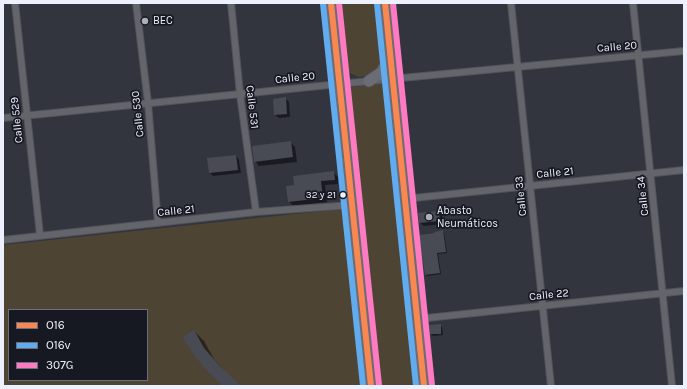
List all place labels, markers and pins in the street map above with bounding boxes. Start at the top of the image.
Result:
place label: BEC [153,14,173,28]
marker: BEC [140,16,150,26]
place label: 32 y 21 [306,189,336,201]
marker: 32 y 21 [338,190,348,200]
place label: Abasto Neumáticos [437,204,498,230]
marker: Abasto Neumáticos [424,212,434,222]

